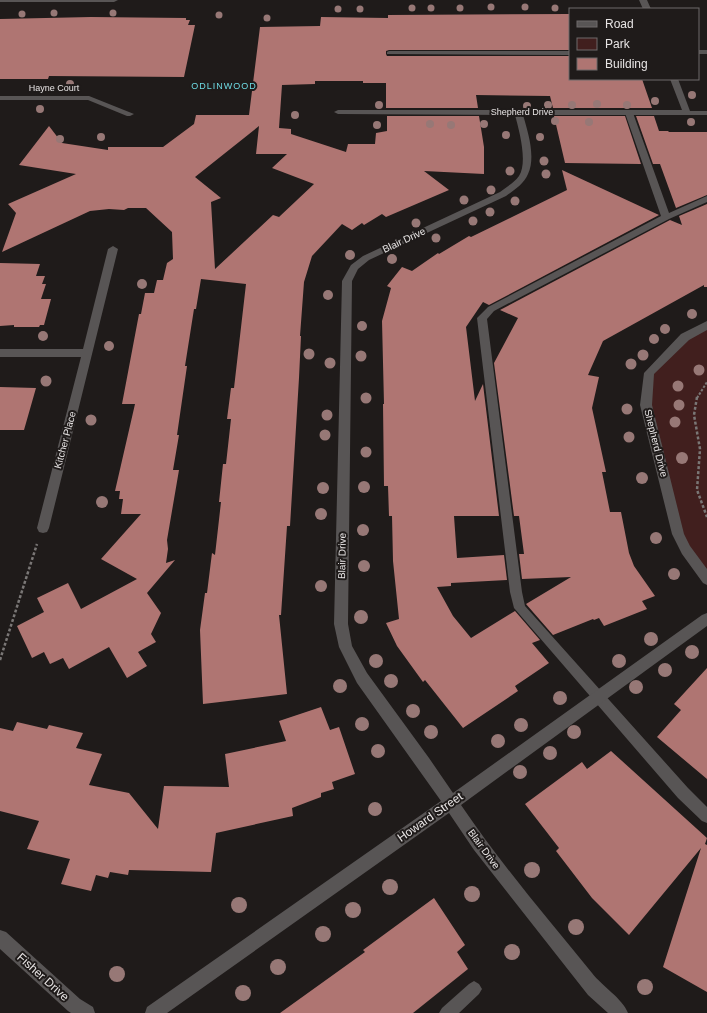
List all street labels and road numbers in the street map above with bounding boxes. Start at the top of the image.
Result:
street label: Hayne Court [29,83,80,93]
street label: Shepherd Drive [491,107,553,117]
street label: Blair Drive [381,225,428,255]
street label: Shepherd Drive [642,408,670,478]
street label: Kitcher Place [52,410,78,470]
street label: Blair Drive [336,532,348,579]
street label: Howard Street [395,789,466,845]
street label: Blair Drive [466,827,502,871]
street label: Fisher Drive [14,950,72,1004]

